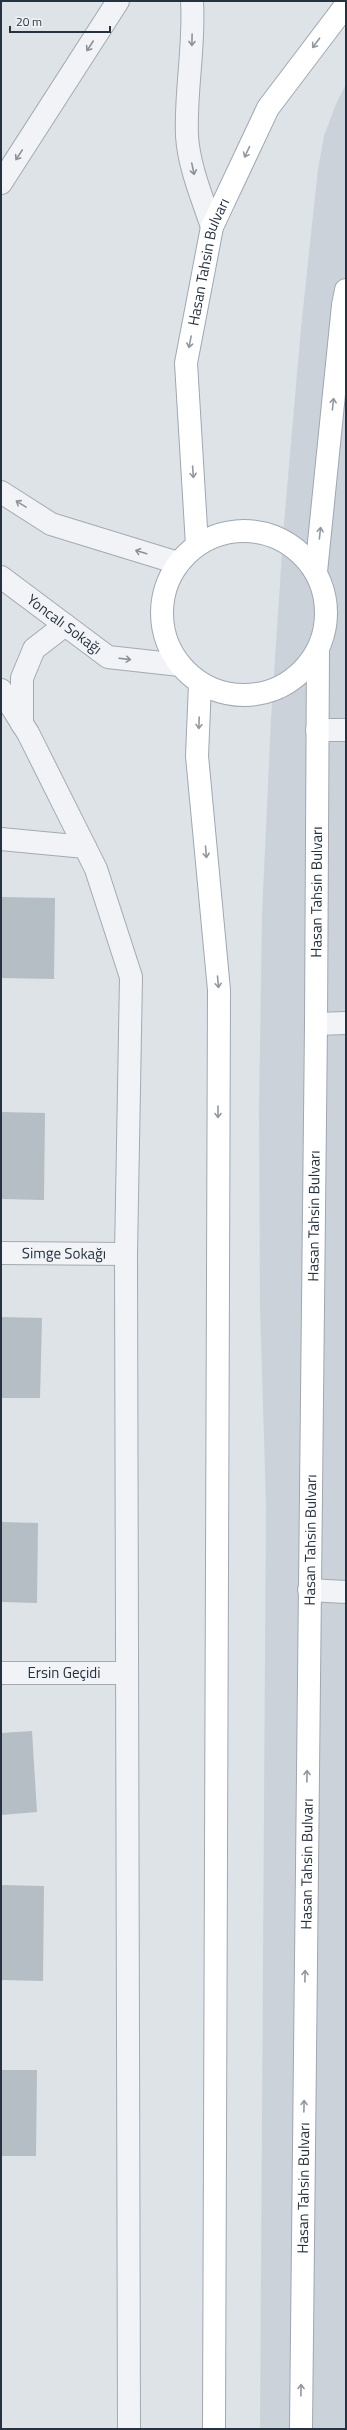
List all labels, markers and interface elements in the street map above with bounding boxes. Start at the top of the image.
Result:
scale bar [10,8,110,34]
text: 20 m [16,12,42,31]
one-way arrow [188,33,196,46]
one-way arrow [312,37,320,48]
one-way arrow [86,40,94,51]
one-way arrow [243,146,250,158]
one-way arrow [15,149,23,161]
one-way arrow [189,162,197,175]
street label: Hasan Tahsin Bulvarı [181,194,235,328]
one-way arrow [186,336,194,349]
one-way arrow [329,398,337,411]
one-way arrow [189,465,196,478]
one-way arrow [15,500,27,508]
one-way arrow [316,527,324,540]
one-way arrow [134,548,147,555]
street label: Yoncalı Sokağı [22,588,107,660]
one-way arrow [118,655,131,663]
one-way arrow [195,716,202,729]
street label: Hasan Tahsin Bulvarı [304,826,328,958]
one-way arrow [203,845,210,858]
one-way arrow [214,975,222,988]
one-way arrow [214,1105,222,1118]
street label: Hasan Tahsin Bulvarı [301,1150,326,1282]
street label: Simge Sokağı [22,1241,106,1265]
street label: Hasan Tahsin Bulvarı [298,1474,322,1606]
street label: Ersin Geçidi [27,1661,101,1684]
one-way arrow [303,1770,311,1783]
street label: Hasan Tahsin Bulvarı [294,1798,319,1930]
one-way arrow [301,1970,309,1983]
one-way arrow [300,2100,308,2113]
street label: Hasan Tahsin Bulvarı [291,2122,315,2254]
one-way arrow [297,2384,305,2397]

